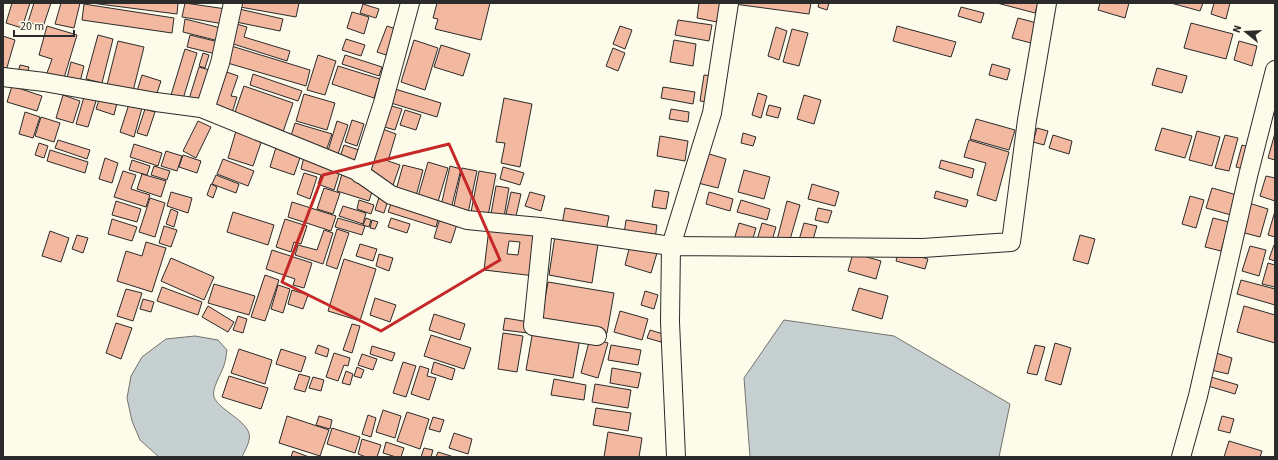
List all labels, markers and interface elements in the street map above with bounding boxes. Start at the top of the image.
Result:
scale bar [14,12,74,38]
north arrow [1226,12,1266,52]
text: 20 m [20,18,44,35]
text: N [1229,23,1245,35]

